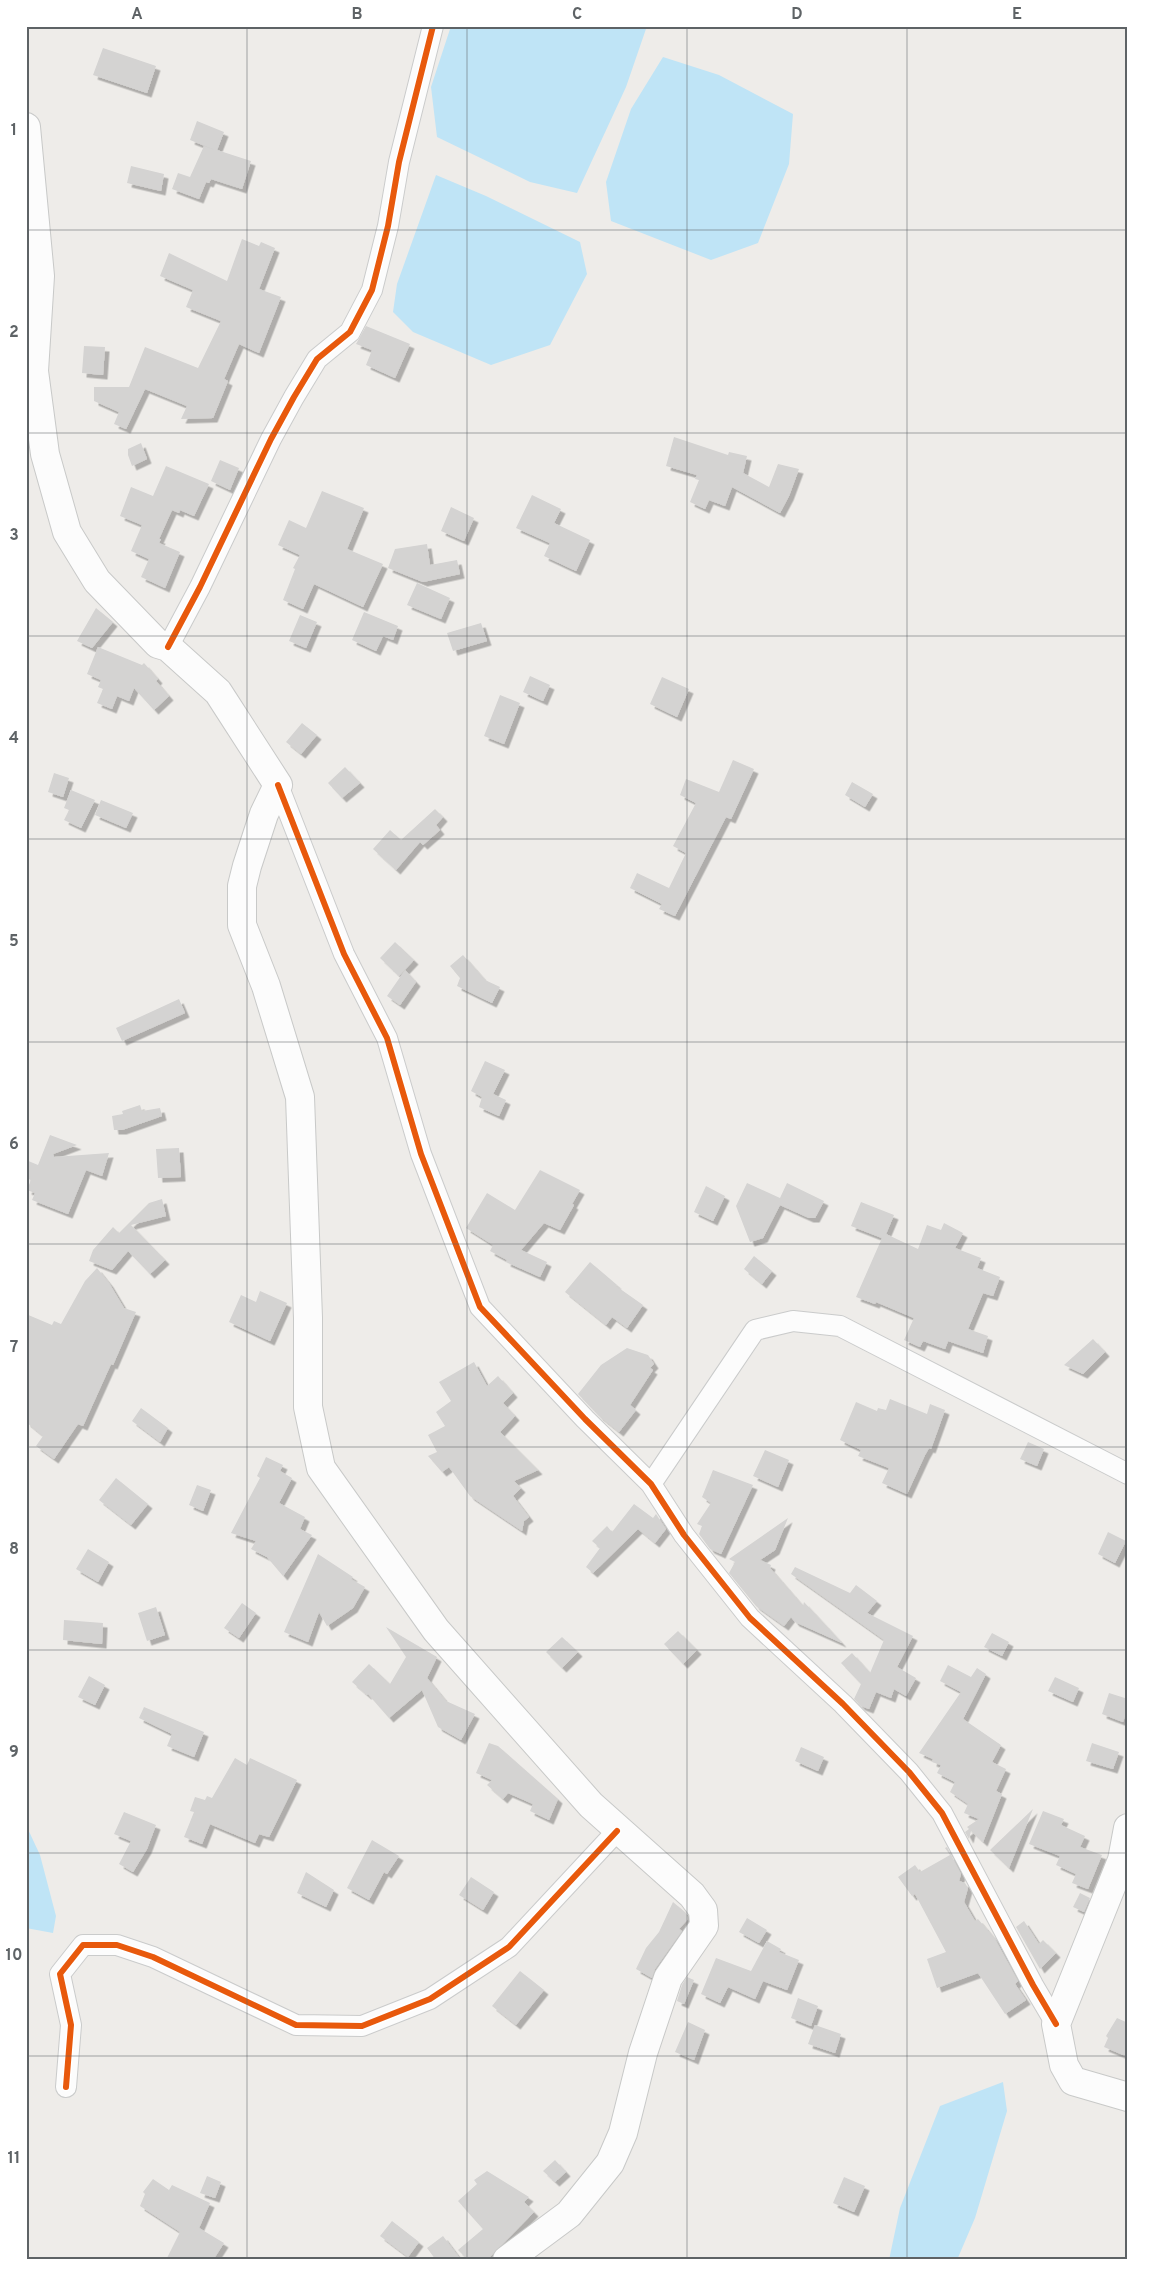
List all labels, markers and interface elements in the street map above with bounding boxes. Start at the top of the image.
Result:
text: A [131,5,143,25]
text: B [351,5,363,25]
text: C [572,5,582,25]
text: D [791,5,803,25]
text: E [1012,5,1022,25]
text: 1 [11,121,17,141]
text: 2 [9,323,19,343]
text: 3 [9,526,19,546]
text: 4 [9,729,19,749]
text: 5 [9,932,19,952]
text: 6 [9,1135,19,1155]
text: 7 [10,1338,18,1358]
text: 8 [9,1540,19,1560]
text: 9 [9,1743,19,1763]
text: 10 [6,1946,22,1966]
text: 11 [8,2149,20,2169]

